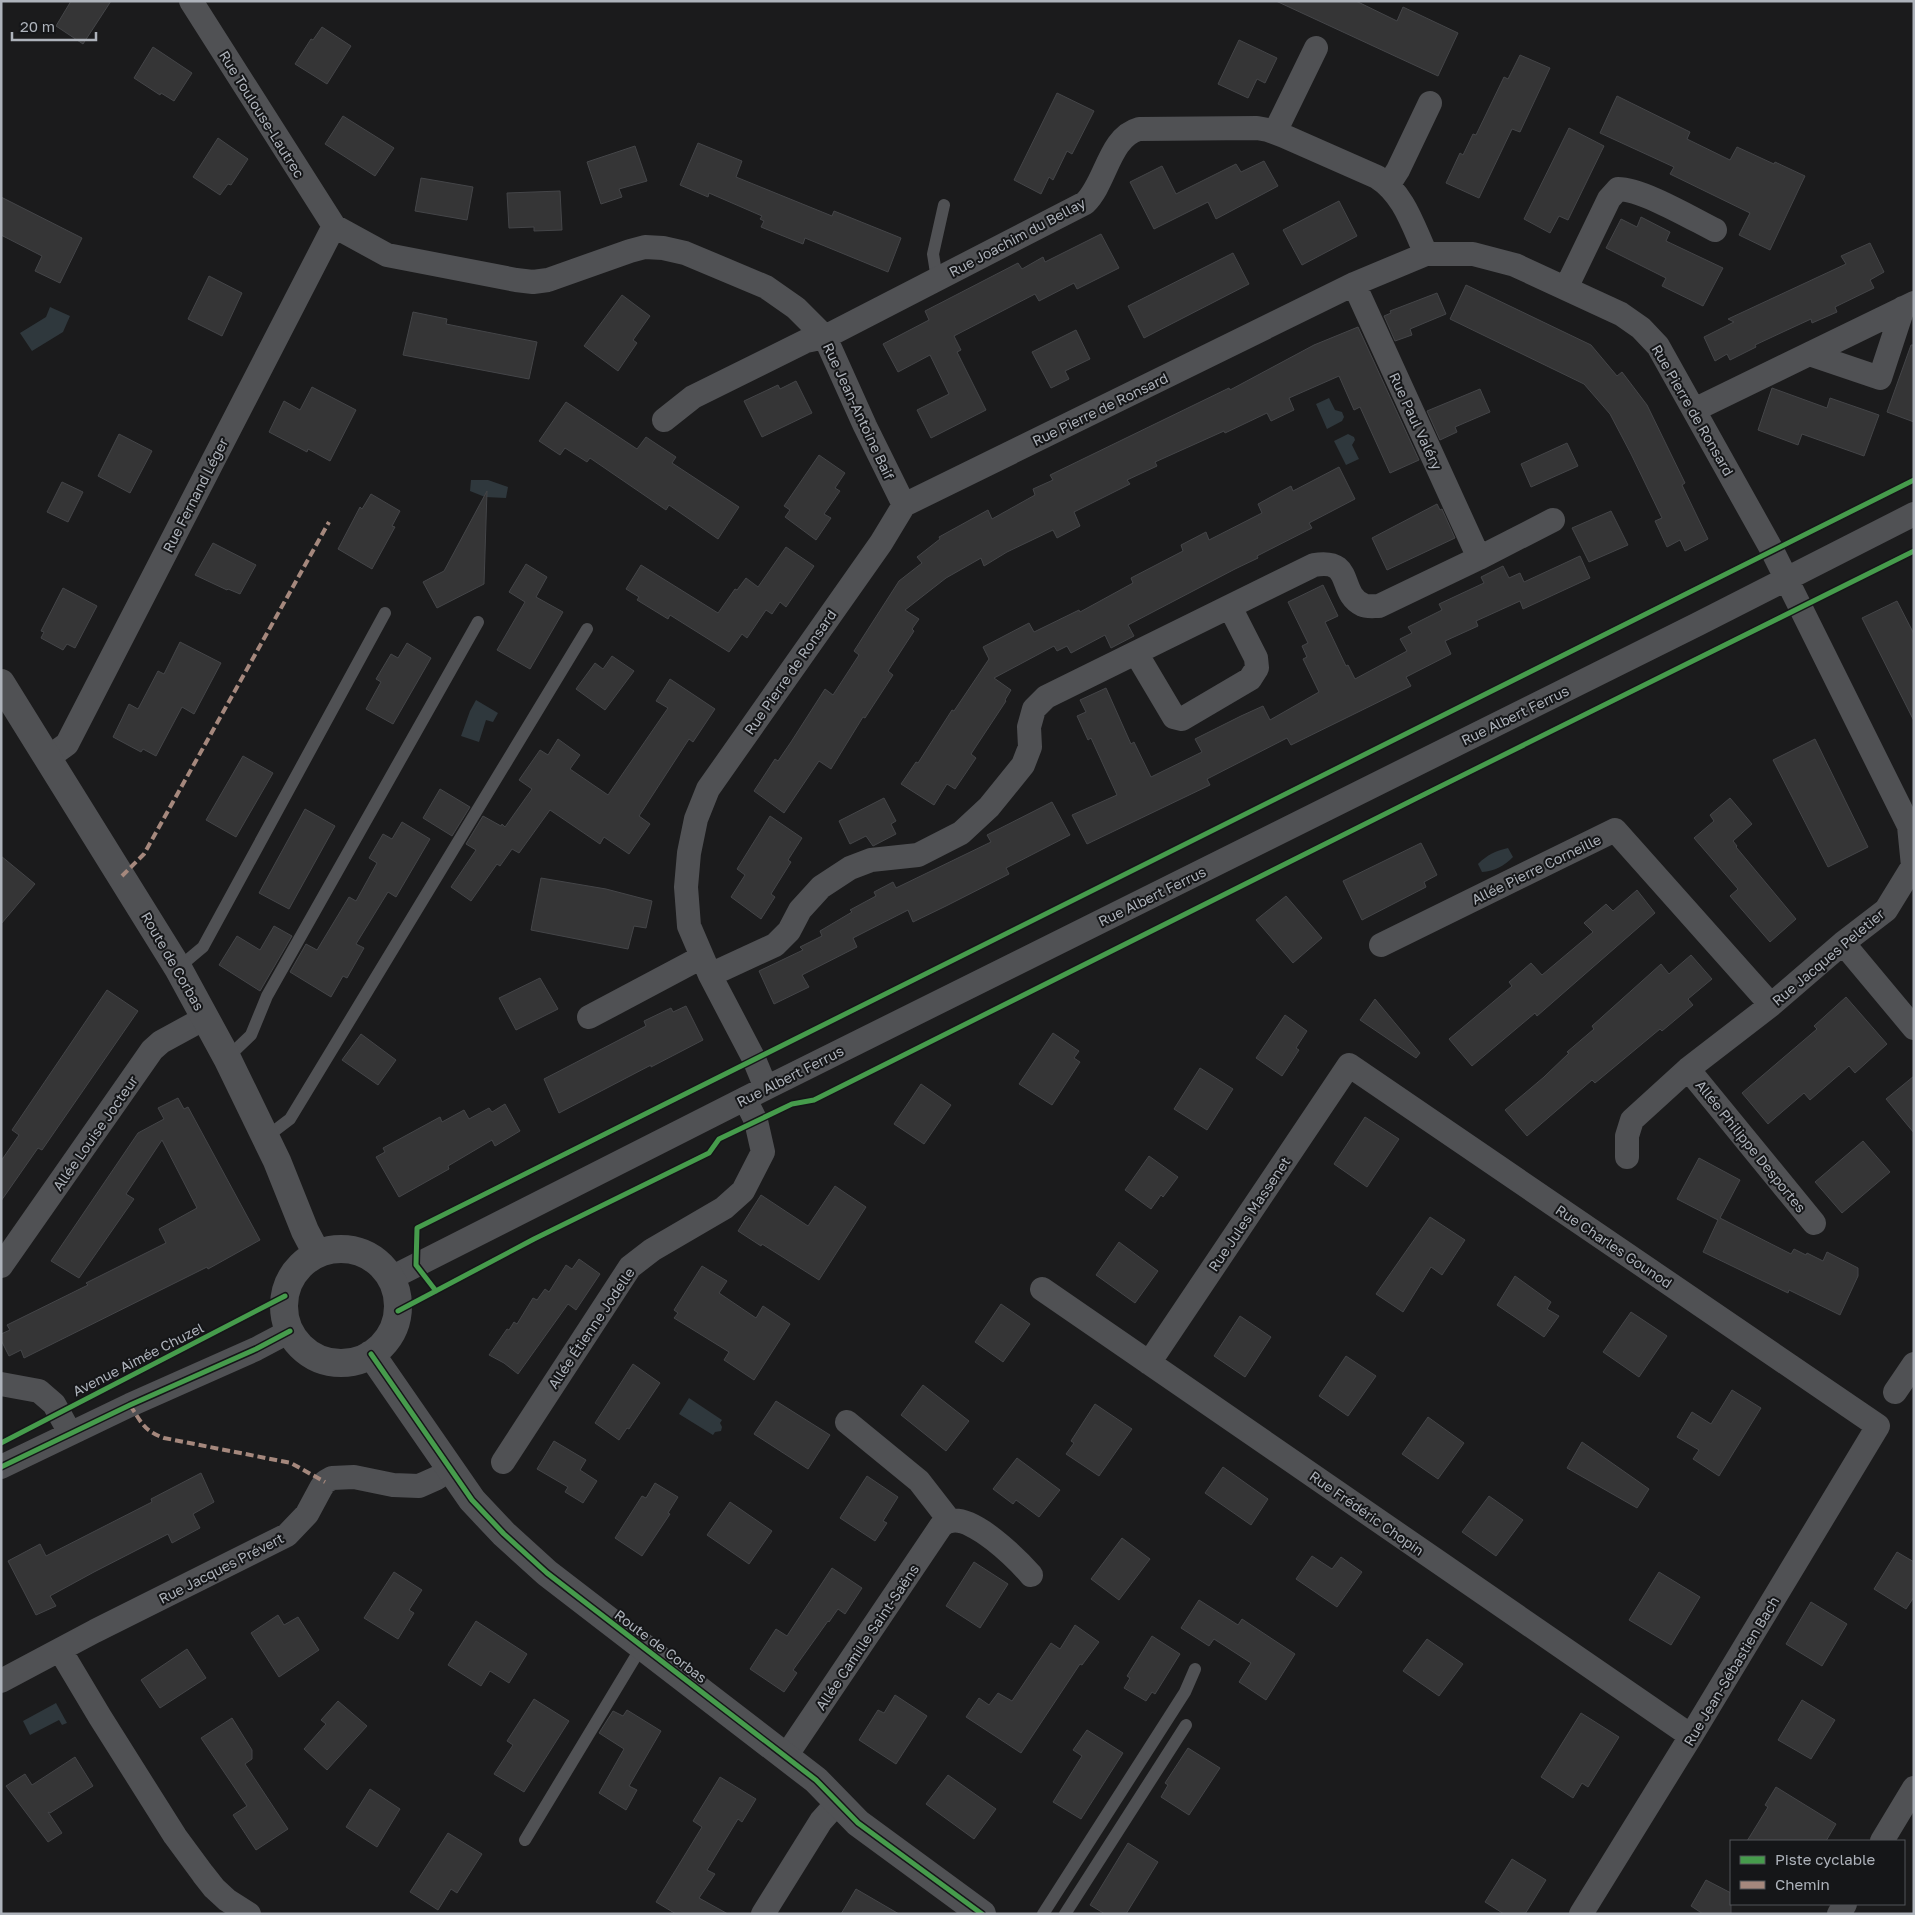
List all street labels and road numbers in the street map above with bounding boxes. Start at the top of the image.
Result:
street label: Rue Toulouse-Lautrec [216,47,308,181]
street label: Rue Joachim du Bellay [946,194,1088,280]
street label: Rue Jean-Antoine Baif [820,340,898,482]
street label: Rue Pierre de Ronsard [1648,341,1738,479]
street label: Rue Pierre de Ronsard [1029,369,1171,449]
street label: Rue Paul Valéry [1386,370,1446,472]
street label: Rue Fernand Léger [159,434,232,555]
street label: Rue Pierre de Ronsard [740,606,840,738]
street label: Rue Albert Ferrus [1458,682,1572,748]
street label: Allée Pierre Corneille [1469,830,1603,908]
street label: Rue Albert Ferrus [1095,863,1209,929]
street label: Rue Jacques Peletier [1768,905,1888,1009]
street label: Route de Corbas [138,909,208,1013]
street label: Rue Albert Ferrus [734,1042,846,1110]
street label: Allée Louise Jocteur [49,1072,141,1194]
street label: Allée Philippe Desportes [1692,1076,1810,1216]
street label: Rue Jules Massenet [1204,1154,1294,1274]
street label: Rue Charles Gounod [1553,1201,1675,1291]
street label: Allée Étienne Jodelle [544,1264,638,1392]
street label: Avenue Aimée Chuzel [70,1319,206,1399]
street label: Rue Frédéric Chopin [1307,1467,1427,1559]
street label: Rue Jacques Prévert [156,1529,286,1607]
street label: Allée Camille Saint-Saëns [812,1561,922,1713]
street label: Rue Jean-Sébastien Bach [1680,1593,1782,1749]
street label: Route de Corbas [612,1606,710,1686]

